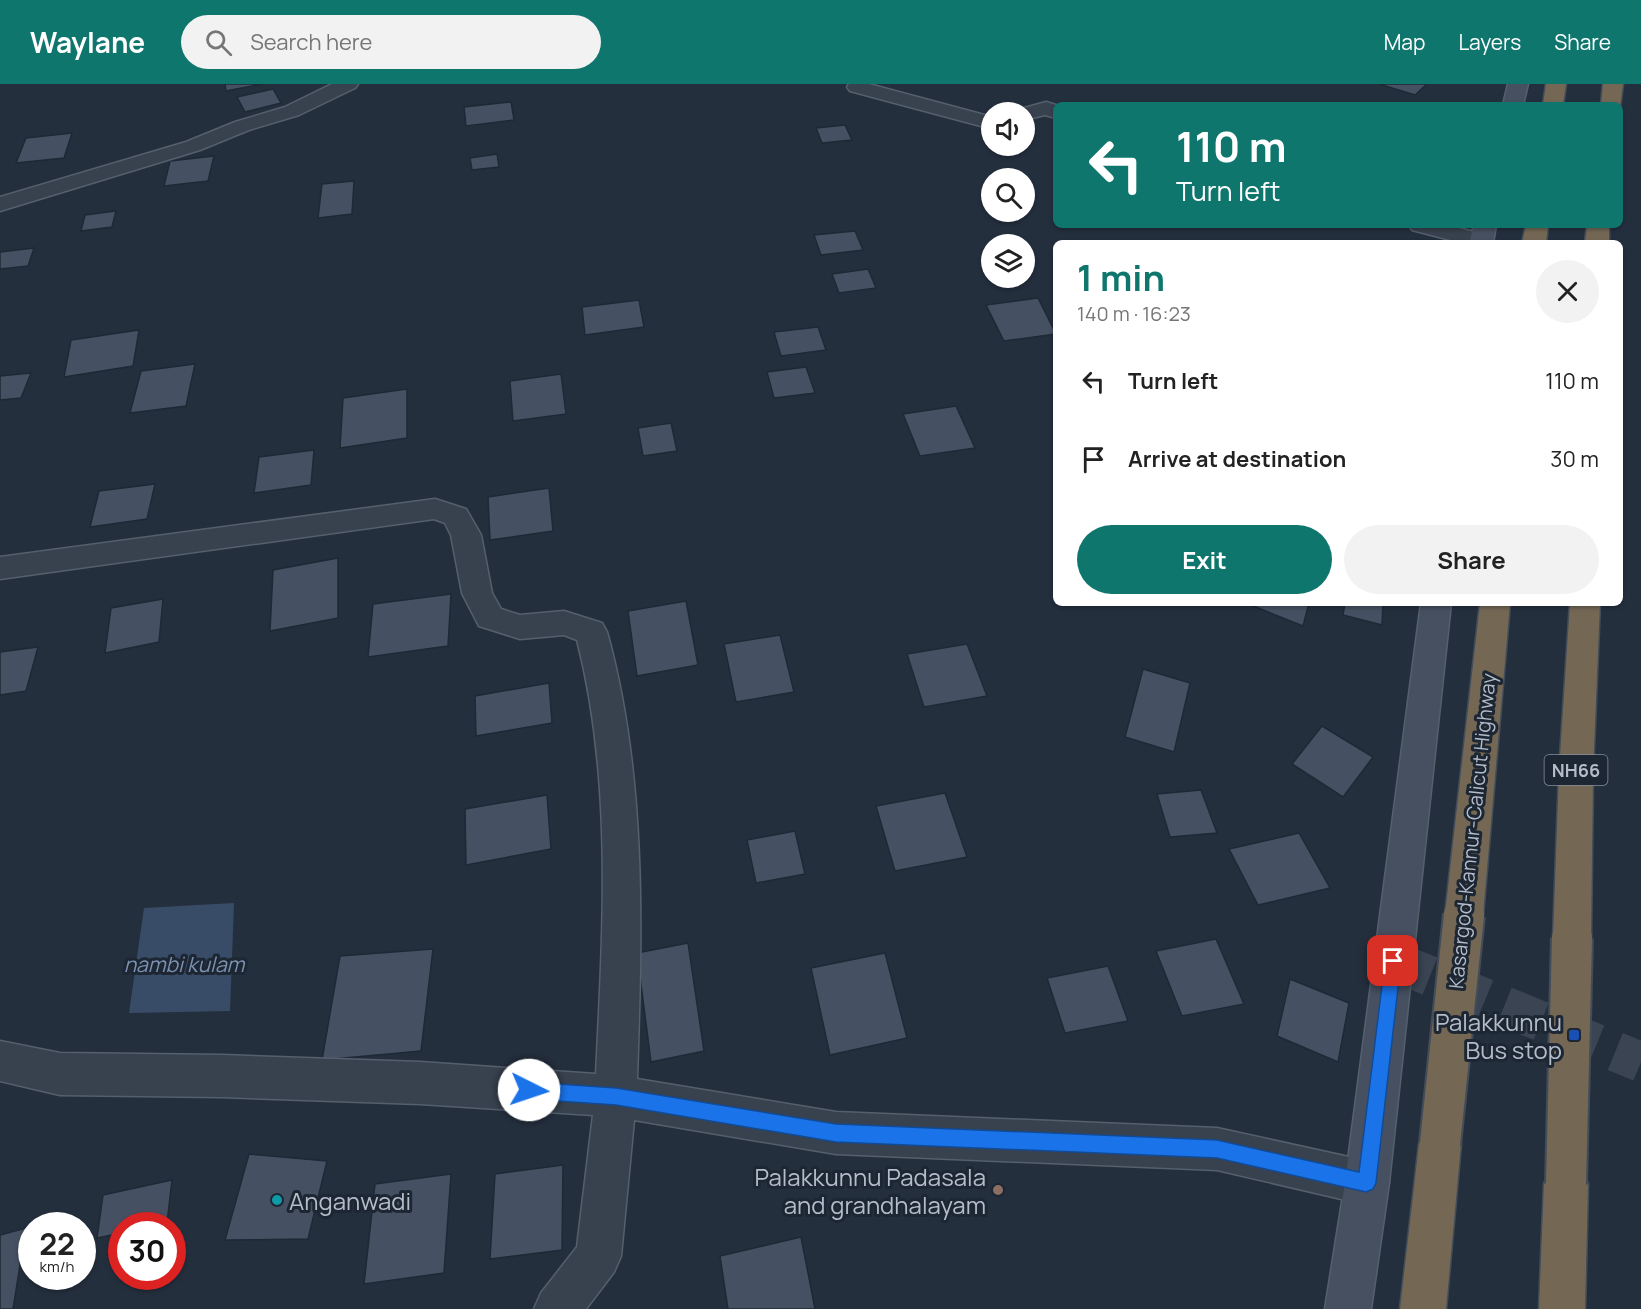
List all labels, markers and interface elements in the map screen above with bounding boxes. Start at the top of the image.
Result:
search box [181,15,601,69]
text: Waylane [30,23,145,61]
icon: search [202,26,235,59]
text: Search here [250,27,372,57]
text: Map [1384,28,1425,56]
text: Layers [1458,28,1521,56]
text: Share [1554,28,1611,56]
map controls [981,102,1035,288]
button: sound [981,102,1035,156]
text: 110 m [1176,117,1287,175]
icon: left [1077,126,1155,204]
button: search [981,168,1035,222]
text: Turn left [1176,172,1280,209]
button: layers [981,234,1035,288]
text: 1 min [1077,253,1165,302]
button: close [1536,260,1599,323]
text: 140 m · 16:23 [1077,300,1191,327]
icon: left [1077,365,1110,398]
text: Turn left [1128,366,1218,396]
text: 110 m [1545,366,1599,396]
icon: arrive [1077,443,1110,476]
text: Arrive at destination [1128,444,1346,474]
text: 30 m [1550,444,1599,474]
button: Exit [1077,525,1332,594]
button: Share [1344,525,1599,594]
street label: Kasargod-Kannur-Calicut Highway [1442,671,1502,990]
road number: NH66 [1544,755,1608,785]
pin [1367,935,1418,986]
icon: arrive [1376,944,1409,977]
water label: nambi kulam [124,950,246,978]
place label: Palakkunnu Bus stop [1435,1005,1562,1066]
marker: Palakkunnu Bus stop [1567,1028,1581,1042]
position arrow [497,1058,561,1122]
place label: Palakkunnu Padasala and grandhalayam [754,1160,986,1221]
marker: Palakkunnu Padasala and grandhalayam [991,1183,1005,1197]
place label: Anganwadi [289,1184,411,1217]
marker: Anganwadi [270,1193,284,1207]
speed limit sign: 30 [108,1212,186,1290]
text: 22 [39,1223,75,1264]
text: km/h [40,1256,74,1277]

